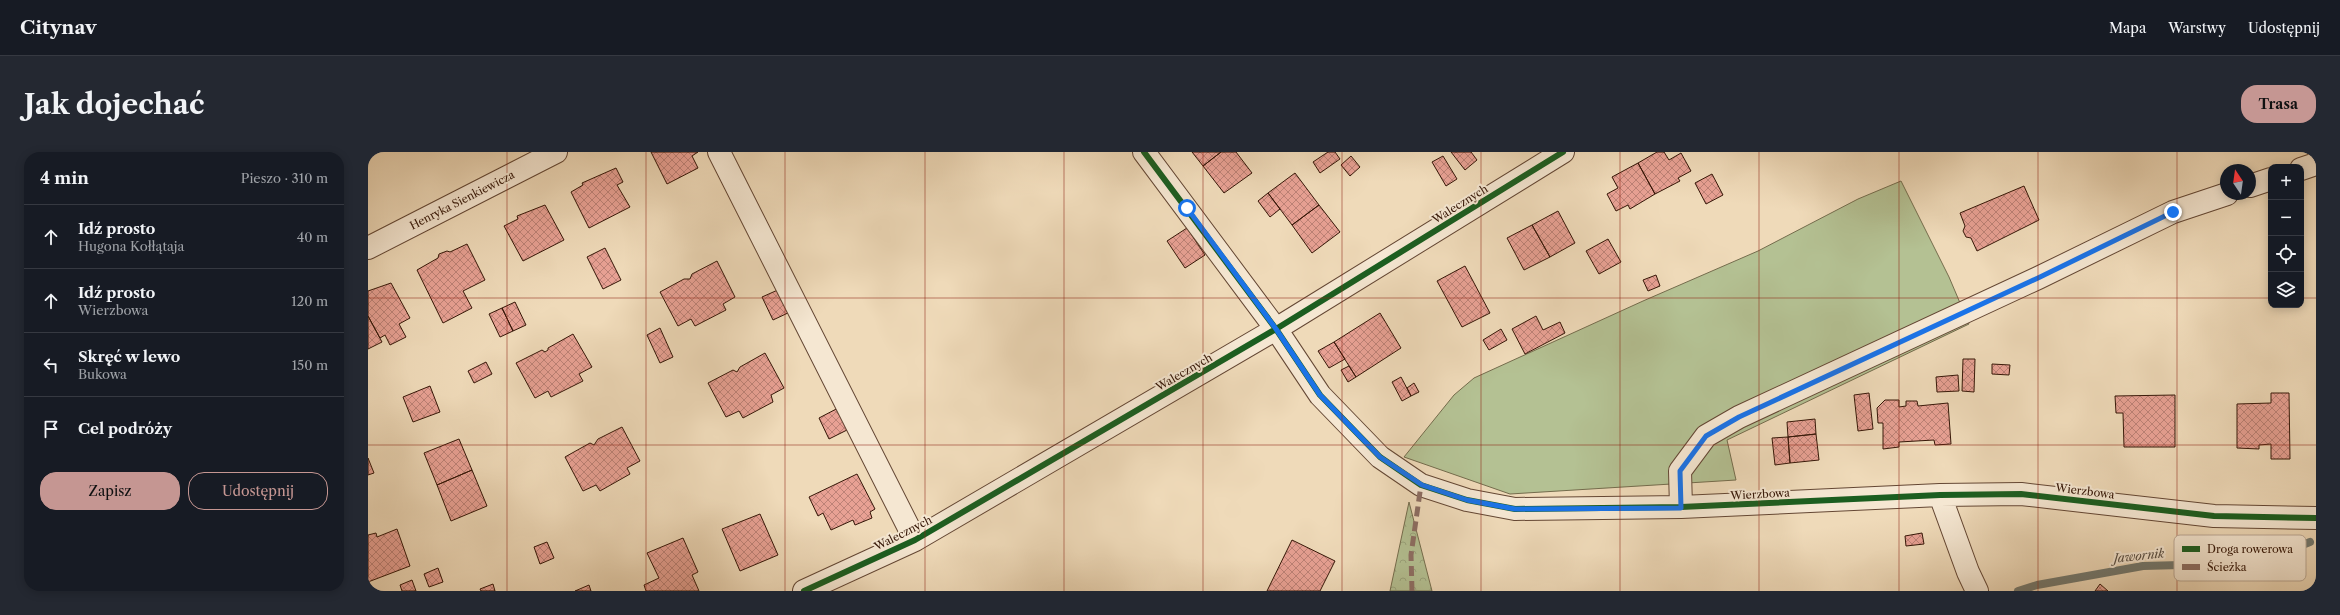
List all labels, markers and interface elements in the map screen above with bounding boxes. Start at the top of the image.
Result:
text: Citynav [20,16,97,39]
text: Mapa [2109,19,2146,37]
text: Warstwy [2168,19,2226,37]
text: Udostępnij [2248,19,2320,37]
button: Trasa [2241,85,2316,123]
text: Jak dojechać [24,87,204,121]
north arrow [2220,164,2256,200]
map controls [2268,164,2304,308]
button: + [2268,164,2304,200]
street label: Henryka Sienkiewicza [407,167,517,233]
text: 4 min [40,168,89,188]
text: Pieszo · 310 m [241,170,328,186]
street label: Walecznych [1429,181,1490,227]
route start [1178,199,1196,217]
button: − [2268,200,2304,236]
route end [2164,203,2182,221]
text: Idź prosto [78,219,155,238]
icon: ahead [40,226,62,248]
text: 40 m [297,229,328,245]
button: locate [2268,236,2304,272]
text: Hugona Kołłątaja [78,238,184,254]
button: layers [2268,272,2304,308]
text: Idź prosto [78,283,155,302]
icon: ahead [40,290,62,312]
text: 120 m [291,293,328,309]
text: Wierzbowa [78,302,148,318]
text: Skręć w lewo [78,347,180,366]
street label: Walecznych [1152,350,1215,394]
icon: left [40,354,62,376]
text: 150 m [292,357,328,373]
text: Bukowa [78,366,127,382]
icon: arrive [40,418,62,440]
text: Cel podróży [78,419,172,438]
button: Zapisz [40,472,180,510]
button: Udostępnij [188,472,328,510]
street label: Wierzbowa [2054,480,2116,502]
street label: Wierzbowa [1729,485,1790,503]
street label: Walecznych [871,512,934,554]
legend [2174,535,2306,581]
text: Droga rowerowa [2207,542,2293,556]
water label: Jawornik [2109,545,2166,566]
text: Ścieżka [2207,560,2247,574]

